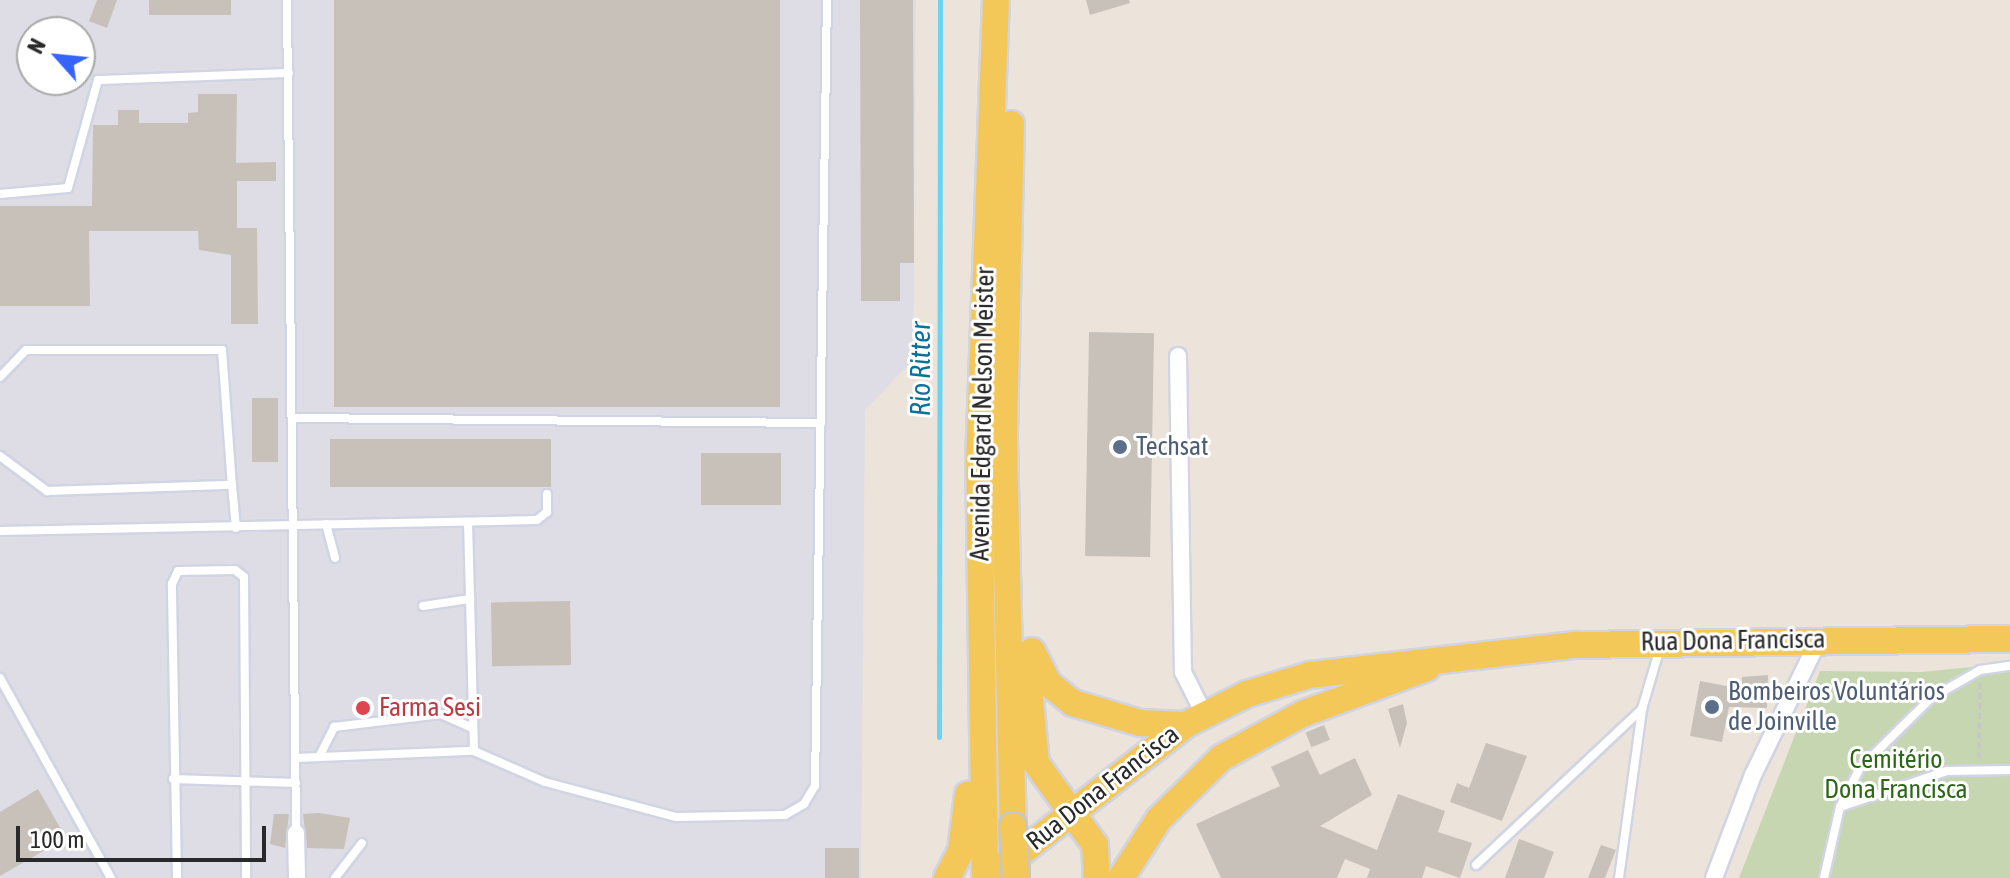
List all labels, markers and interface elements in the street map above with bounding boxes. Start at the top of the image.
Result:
north arrow [16,16,96,96]
text: N [22,34,51,58]
street label: Avenida Edgard Nelson Meister [965,267,1001,561]
water label: Rio Ritter [903,322,937,416]
place label: Techsat [1136,431,1209,463]
marker: Techsat [1111,438,1129,456]
street label: Rua Dona Francisca [1640,624,1826,658]
place label: Bombeiros Voluntários de Joinville [1728,676,1945,738]
place label: Farma Sesi [379,692,481,724]
marker: Bombeiros Voluntários de Joinville [1703,698,1721,716]
marker: Farma Sesi [354,699,372,717]
street label: Rua Dona Francisca [1021,719,1185,857]
park label: Cemitério Dona Francisca [1824,744,1968,806]
scale bar [20,810,270,860]
text: 100 m [30,826,84,853]

